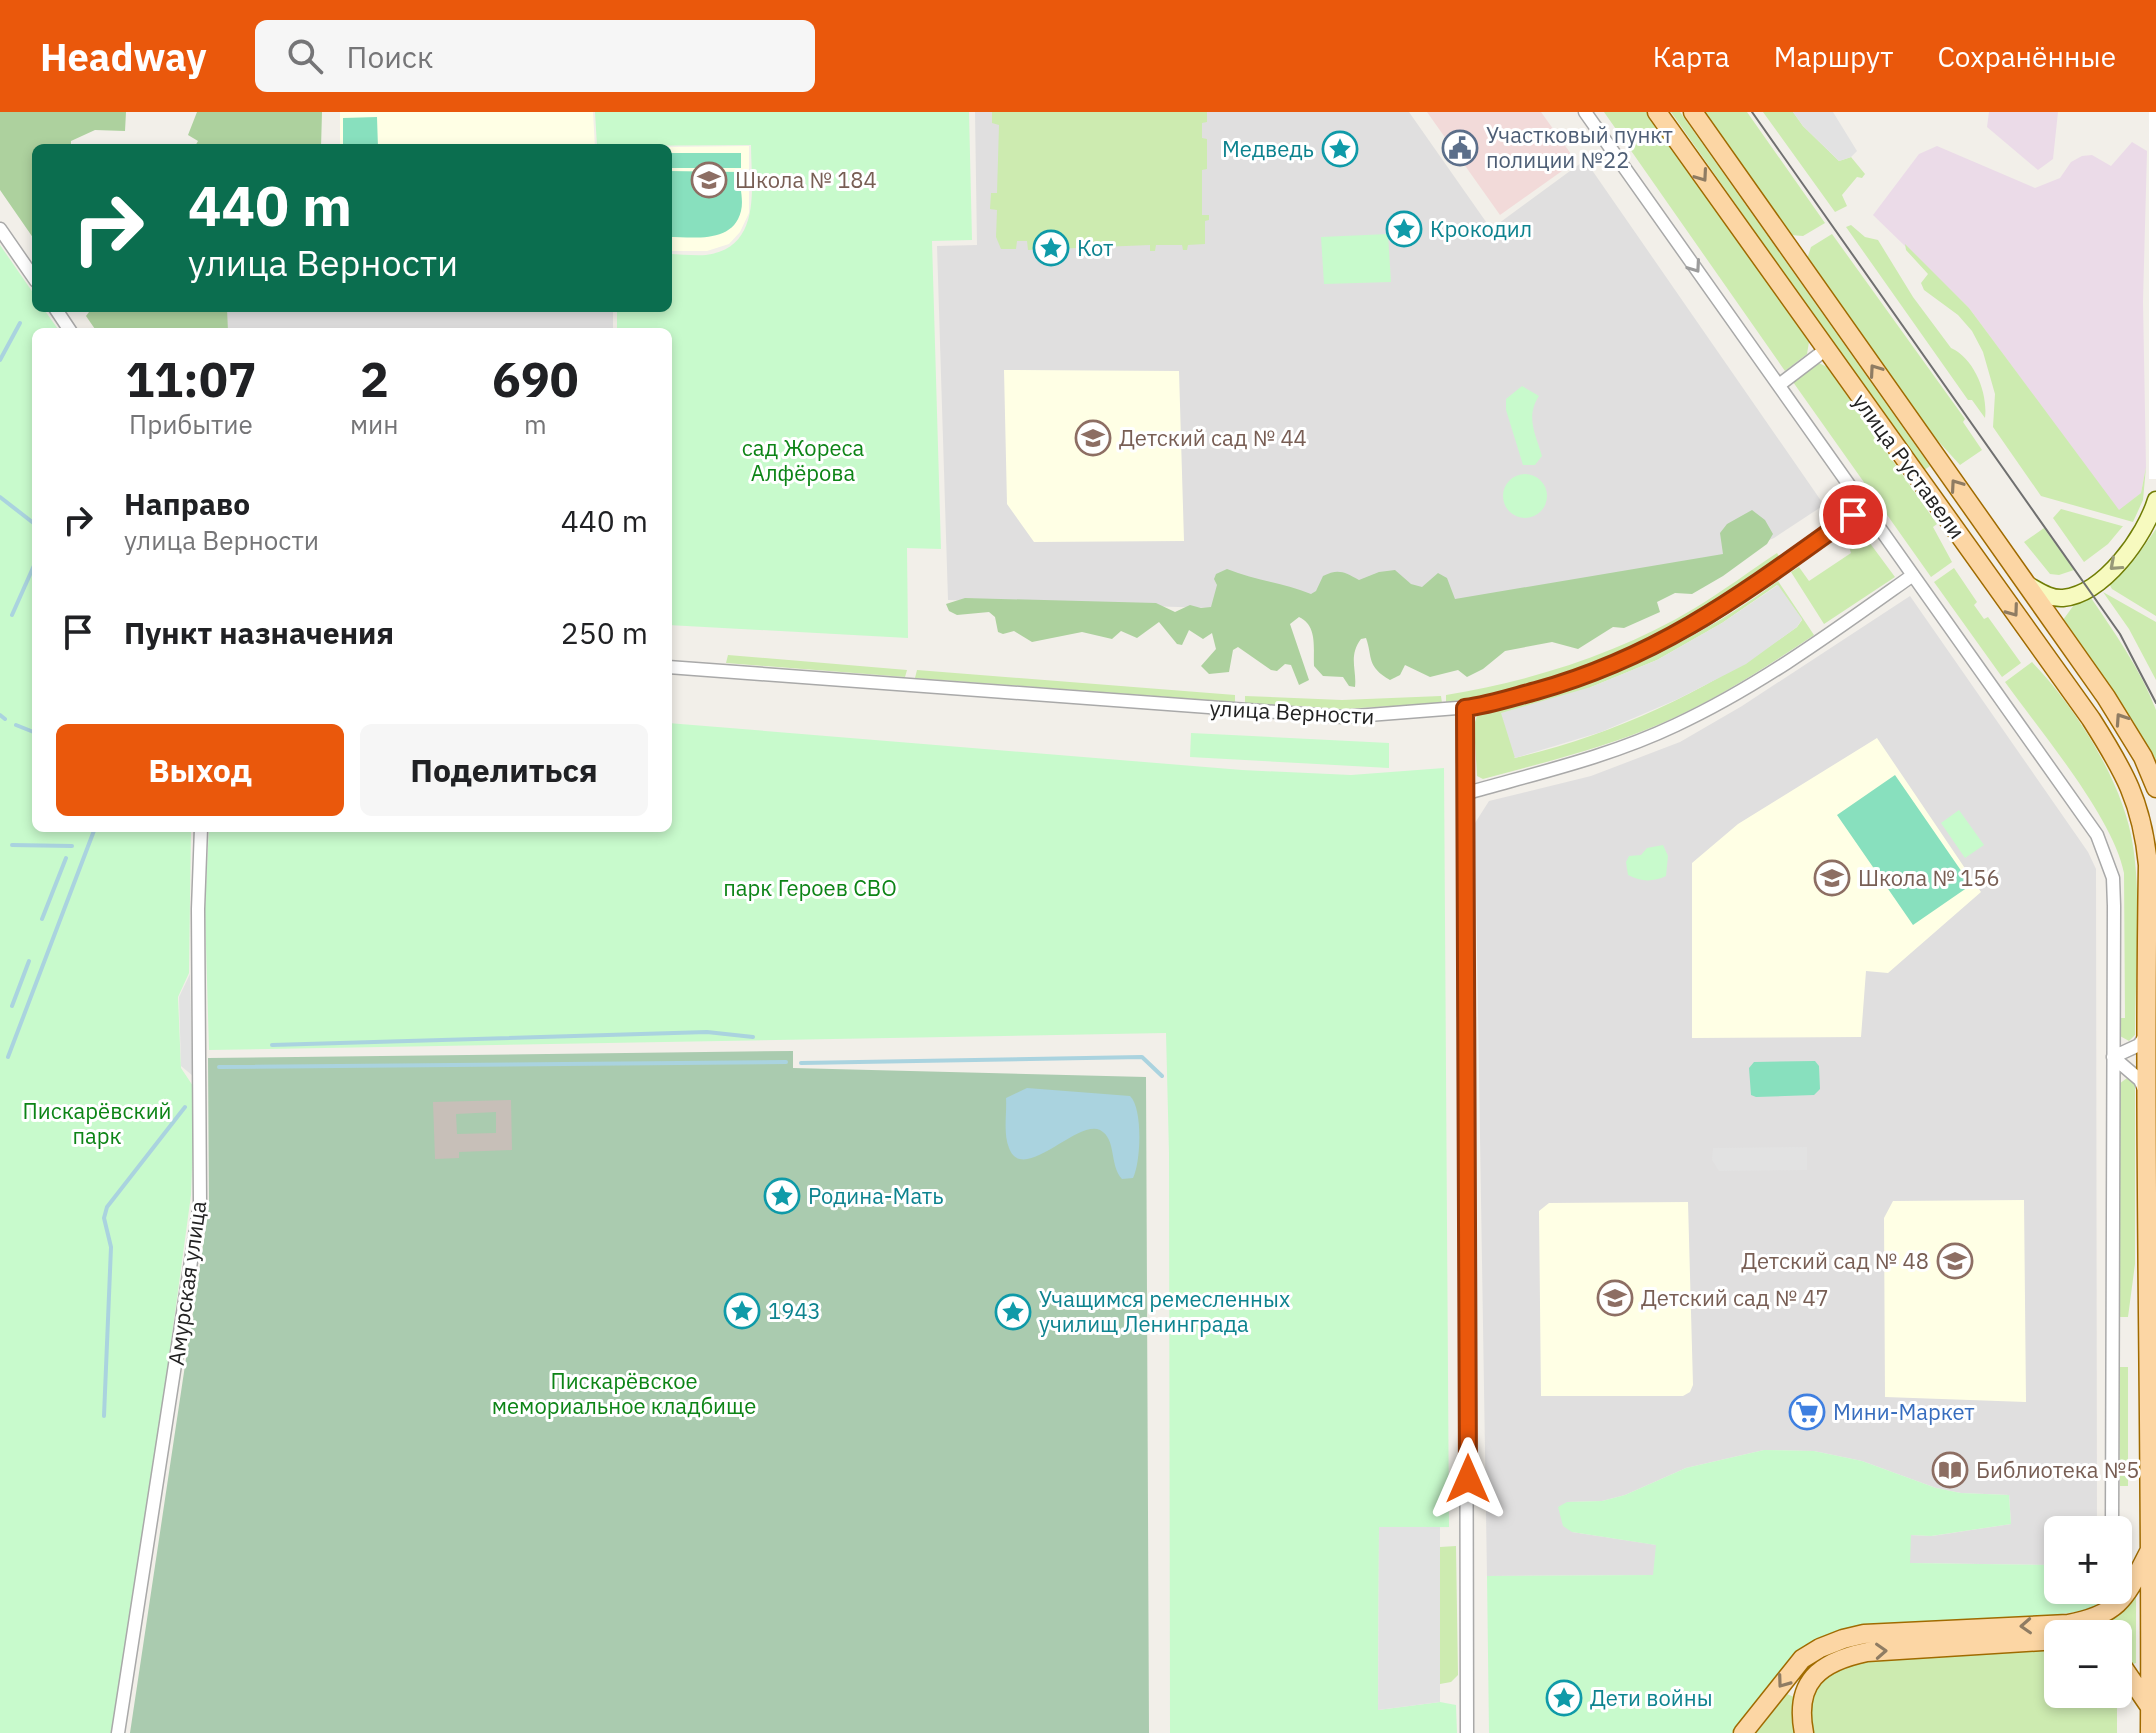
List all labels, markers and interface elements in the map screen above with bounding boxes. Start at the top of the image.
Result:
search box [255,20,815,92]
text: Headway [40,32,207,81]
icon: search [283,34,327,78]
text: Поиск [347,37,433,76]
text: Карта [1653,38,1730,75]
text: Маршрут [1774,38,1893,75]
text: Сохранённые [1937,38,2116,75]
place label: Участковый пункт полиции №22 [1486,120,1673,174]
public building icon: Участковый пункт полиции №22 [1441,129,1479,167]
place icon: Медведь [1321,130,1359,168]
place label: Медведь [1222,134,1314,163]
school or university icon: Школа № 184 [690,161,728,199]
place label: Школа № 184 [735,165,877,194]
one-way arrow [1692,167,1707,181]
text: 440 m [188,169,352,241]
icon: right [56,176,160,280]
place icon: Крокодил [1385,210,1423,248]
place label: Крокодил [1430,214,1532,243]
place icon: Кот [1032,229,1070,267]
place label: Кот [1077,233,1113,262]
text: улица Верности [188,239,458,286]
one-way arrow [1685,259,1700,273]
text: 11:07 [125,348,257,410]
text: 2 [360,348,389,410]
text: 690 [492,348,579,410]
one-way arrow [1870,365,1885,379]
street label: улица Руставели [1847,387,1972,544]
text: Прибытие [129,407,253,441]
text: мин [350,407,399,441]
text: m [524,407,547,441]
school or university icon: Детский сад № 44 [1074,419,1112,457]
place label: Детский сад № 44 [1119,423,1307,452]
park label: сад Жореса Алфёрова [742,433,865,487]
one-way arrow [1951,480,1966,494]
pin [1819,481,1887,549]
text: Направо [124,484,250,523]
icon: arrive [1831,493,1875,537]
icon: right [56,498,100,542]
text: 440 m [561,501,648,540]
text: улица Верности [124,523,319,557]
one-way arrow [2110,556,2125,570]
one-way arrow [2003,603,2017,617]
icon: arrive [56,610,100,654]
text: Пункт назначения [124,613,394,652]
text: 250 m [561,613,648,652]
street label: улица Верности [1209,693,1375,730]
one-way arrow [2115,713,2130,728]
button: Выход [56,724,344,816]
button: Поделиться [360,724,648,816]
school or university icon: Школа № 156 [1813,859,1851,897]
place label: Школа № 156 [1858,863,2000,892]
park label: парк Героев СВО [723,873,897,902]
park label: Пискарёвский парк [22,1096,172,1150]
place icon: Родина-Мать [763,1177,801,1215]
place label: Родина-Мать [808,1181,944,1210]
street label: Амурская улица [161,1199,212,1367]
school or university icon: Детский сад № 48 [1936,1242,1974,1280]
place label: Детский сад № 48 [1741,1246,1929,1275]
school or university icon: Детский сад № 47 [1596,1279,1634,1317]
place label: Детский сад № 47 [1641,1283,1829,1312]
place label: Учащимся ремесленных училищ Ленинграда [1039,1284,1290,1338]
place icon: 1943 [723,1292,761,1330]
place icon: Учащимся ремесленных училищ Ленинграда [994,1293,1032,1331]
place label: 1943 [768,1296,821,1325]
park label: Пискарёвское мемориальное кладбище [492,1366,756,1420]
supermarket icon: Мини-Маркет [1788,1393,1826,1431]
place label: Мини-Маркет [1833,1397,1975,1426]
position arrow [1426,1437,1510,1521]
library icon: Библиотека №5 [1931,1451,1969,1489]
place label: Библиотека №5 [1976,1455,2139,1484]
map controls [2044,1516,2132,1708]
button: + [2044,1516,2132,1604]
one-way arrow [2020,1617,2032,1634]
button: − [2044,1620,2132,1708]
one-way arrow [1875,1643,1888,1660]
one-way arrow [1778,1673,1793,1688]
place icon: Дети войны [1545,1679,1583,1717]
place label: Дети войны [1590,1683,1713,1712]

